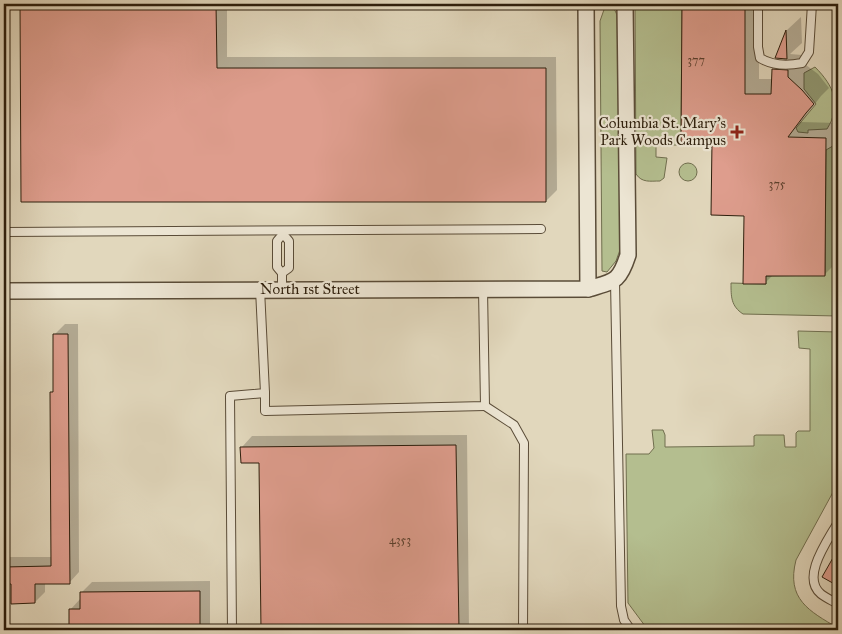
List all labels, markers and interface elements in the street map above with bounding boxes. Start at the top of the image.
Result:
house number: 377 [687,53,705,67]
place label: Columbia St. Mary's Park Woods Campus [599,114,726,149]
marker: Columbia St. Mary's Park Woods Campus [730,125,744,139]
house number: 375 [769,177,786,191]
street label: North 1st Street [260,280,361,298]
house number: 4353 [389,533,411,547]

